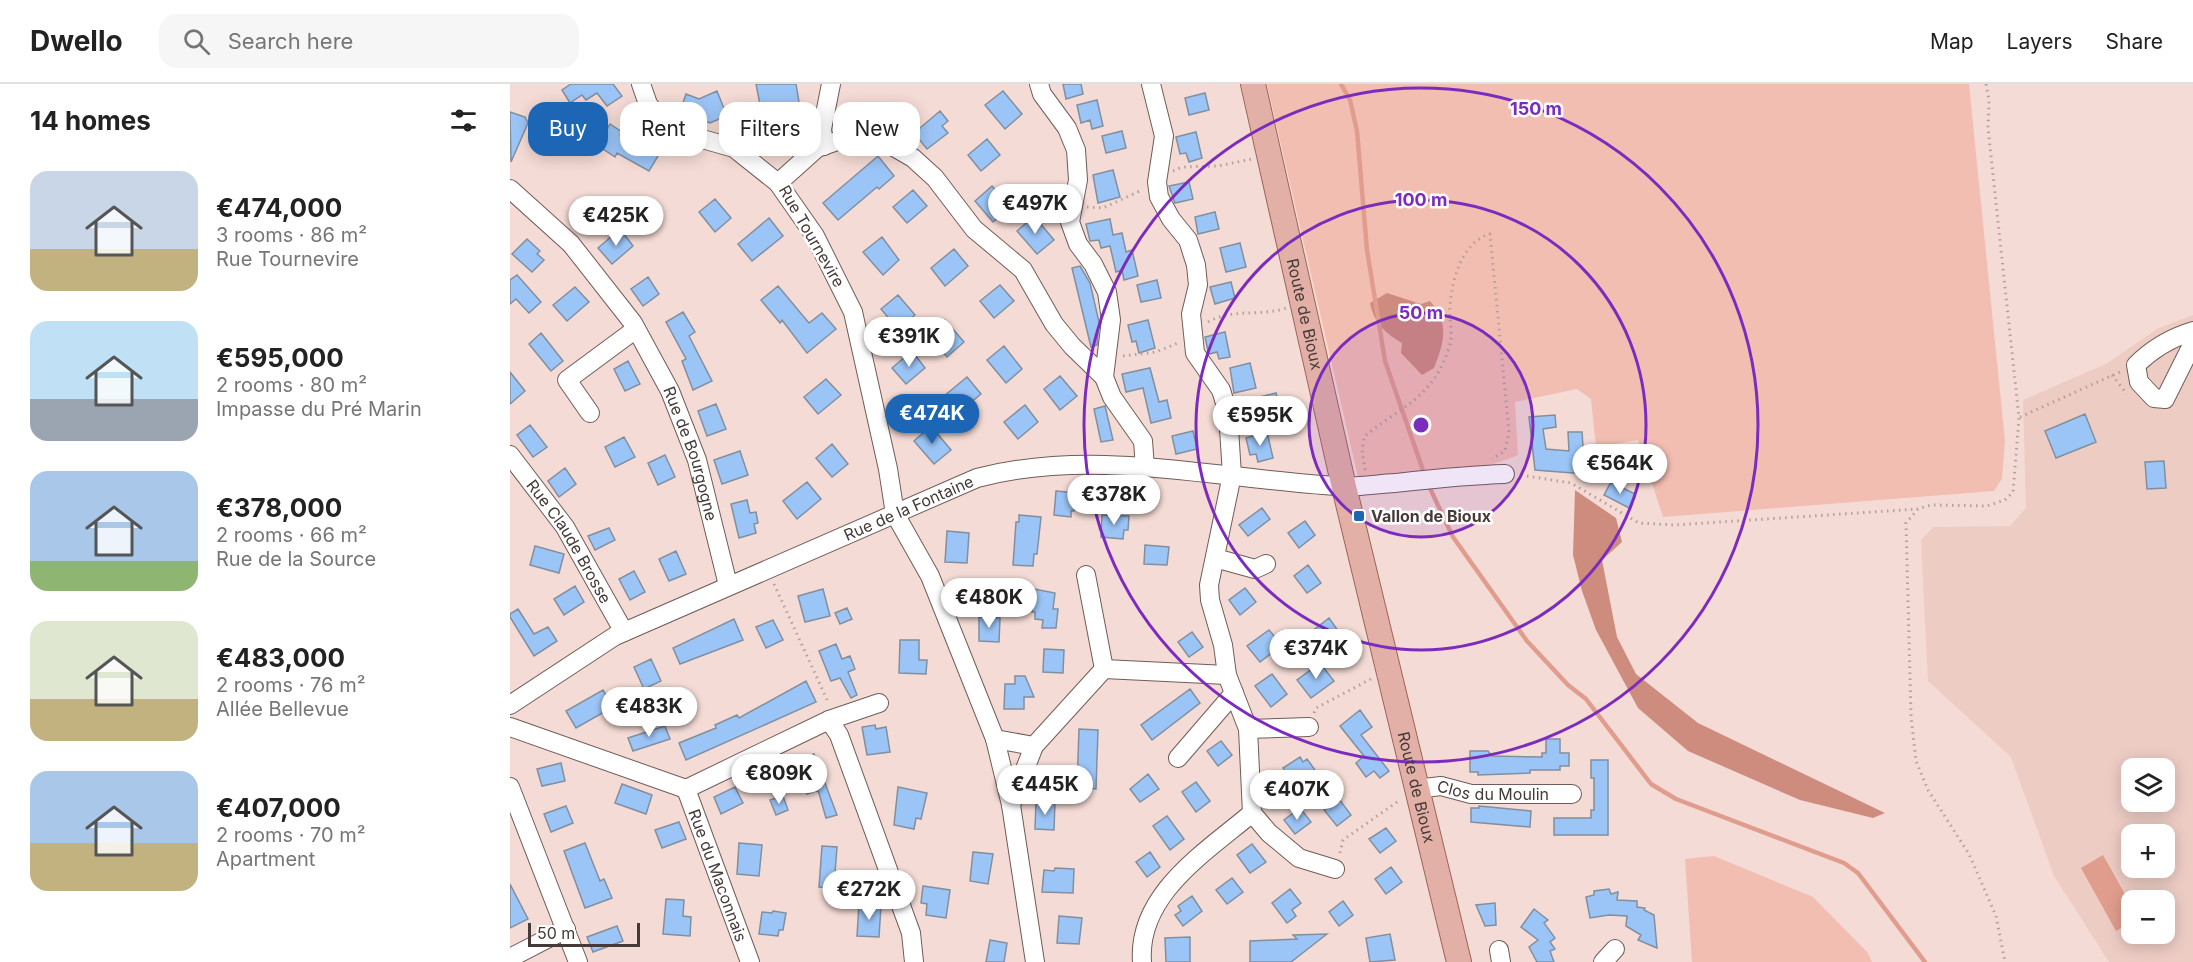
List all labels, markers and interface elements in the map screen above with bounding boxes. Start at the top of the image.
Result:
search box [159,14,579,68]
text: Dwello [30,24,123,58]
icon: search [180,25,213,58]
text: Search here [228,28,353,54]
text: Map [1930,29,1974,54]
text: Layers [2007,29,2073,54]
text: Share [2106,29,2163,54]
text: 150 m [1510,98,1562,119]
chip: Buy [528,102,608,156]
chip: Rent [620,102,707,156]
chip: Filters [719,102,821,156]
chip: New [833,102,920,156]
icon: filters [447,104,480,137]
text: 14 homes [30,105,151,136]
street label: Rue Tournevire [775,181,849,291]
pin: €497K [993,184,1077,235]
text: 100 m [1395,189,1447,210]
text: €497K [1002,191,1068,215]
text: €474,000 [216,192,342,223]
icon: home [78,195,150,267]
pin: €425K [574,196,658,247]
text: €425K [583,203,649,227]
text: 3 rooms · 86 m² [216,223,367,247]
text: Rue Tournevire [216,247,359,271]
street label: Route de Bioux [1283,257,1327,372]
text: 50 m [1399,302,1443,323]
pin: €391K [867,317,951,368]
text: €391K [878,324,940,348]
text: €595,000 [216,342,344,373]
icon: home [78,345,150,417]
text: 2 rooms · 80 m² [216,373,367,397]
street label: Rue de Bourgogne [659,383,722,523]
pin: €474K [890,394,974,445]
pin: €595K [1218,396,1302,447]
text: Impasse du Pré Marin [216,397,422,421]
text: €474K [899,401,965,425]
text: €595K [1227,403,1293,427]
centre of rings [1411,415,1431,435]
pin: €564K [1578,444,1662,495]
text: €564K [1586,451,1654,475]
street label: Rue de la Fontaine [841,471,976,545]
street label: Rue Claude Brosse [522,475,616,607]
pin: €378K [1072,475,1156,526]
text: €378K [1081,482,1147,506]
text: €378,000 [216,492,342,523]
icon: home [78,495,150,567]
place label: Vallon de Bioux [1371,506,1491,526]
marker: Vallon de Bioux [1352,509,1366,523]
text: 2 rooms · 66 m² [216,523,367,547]
text: Rue de la Source [216,547,376,571]
pin: €480K [947,578,1031,629]
text: €480K [955,585,1023,609]
pin: €374K [1274,629,1358,680]
text: €374K [1284,636,1348,660]
text: €483,000 [216,642,345,673]
icon: home [78,645,150,717]
text: 2 rooms · 76 m² [216,673,365,697]
pin: €483K [607,687,691,738]
text: €483K [615,694,683,718]
text: Allée Bellevue [216,697,349,721]
street label: Route de Bioux [1394,730,1440,845]
pin: €809K [737,754,821,805]
map controls [2121,758,2175,944]
button: layers [2121,758,2175,812]
text: €809K [745,761,813,785]
pin: €445K [1003,765,1087,816]
pin: €407K [1255,770,1339,821]
text: €445K [1011,772,1079,796]
street label: Clos du Moulin [1435,775,1549,804]
text: €407K [1264,777,1330,801]
text: €407,000 [216,792,341,823]
icon: home [78,795,150,867]
street label: Rue du Maconnais [684,806,752,944]
text: 2 rooms · 70 m² [216,823,366,847]
button: + [2121,824,2175,878]
text: Apartment [216,847,315,871]
pin: €272K [827,870,911,921]
text: €272K [837,877,901,901]
button: − [2121,890,2175,944]
scale bar [528,920,640,948]
text: 50 m [537,923,575,943]

